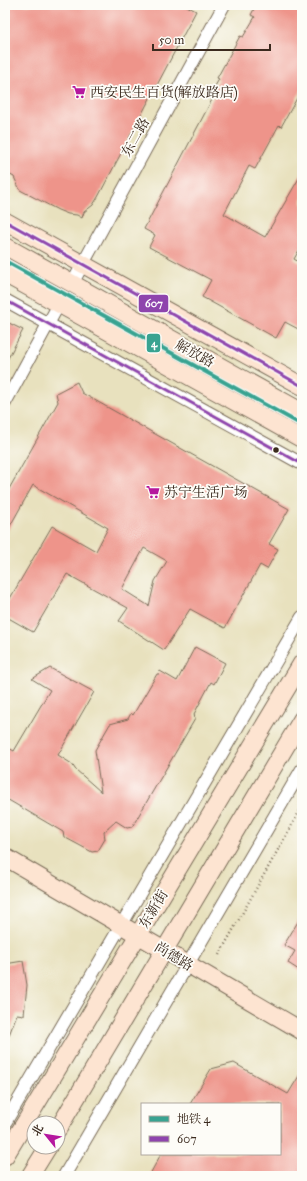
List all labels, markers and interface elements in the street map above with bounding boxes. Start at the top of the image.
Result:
scale bar [153,26,270,52]
text: 50 m [159,33,184,47]
supermarket icon: 西安民生百货(解放路店) [71,84,87,100]
place label: 西安民生百货(解放路店) [90,84,238,102]
street label: 东二路 [118,115,153,160]
line badge: 607 [138,294,169,313]
text: 607 [145,297,163,310]
line badge: 4 [146,333,161,353]
street label: 解放路 [172,336,217,371]
text: 4 [151,337,158,351]
unlabelled marker [271,445,281,455]
supermarket icon: 苏宁生活广场 [145,484,161,500]
place label: 苏宁生活广场 [164,484,248,501]
street label: 东新街 [135,887,172,932]
street label: 尚德路 [151,938,196,975]
legend [141,1103,281,1155]
text: 地铁 4 [177,1112,211,1126]
north arrow [26,1115,66,1155]
text: 北 [29,1122,46,1138]
text: 607 [177,1132,197,1146]

